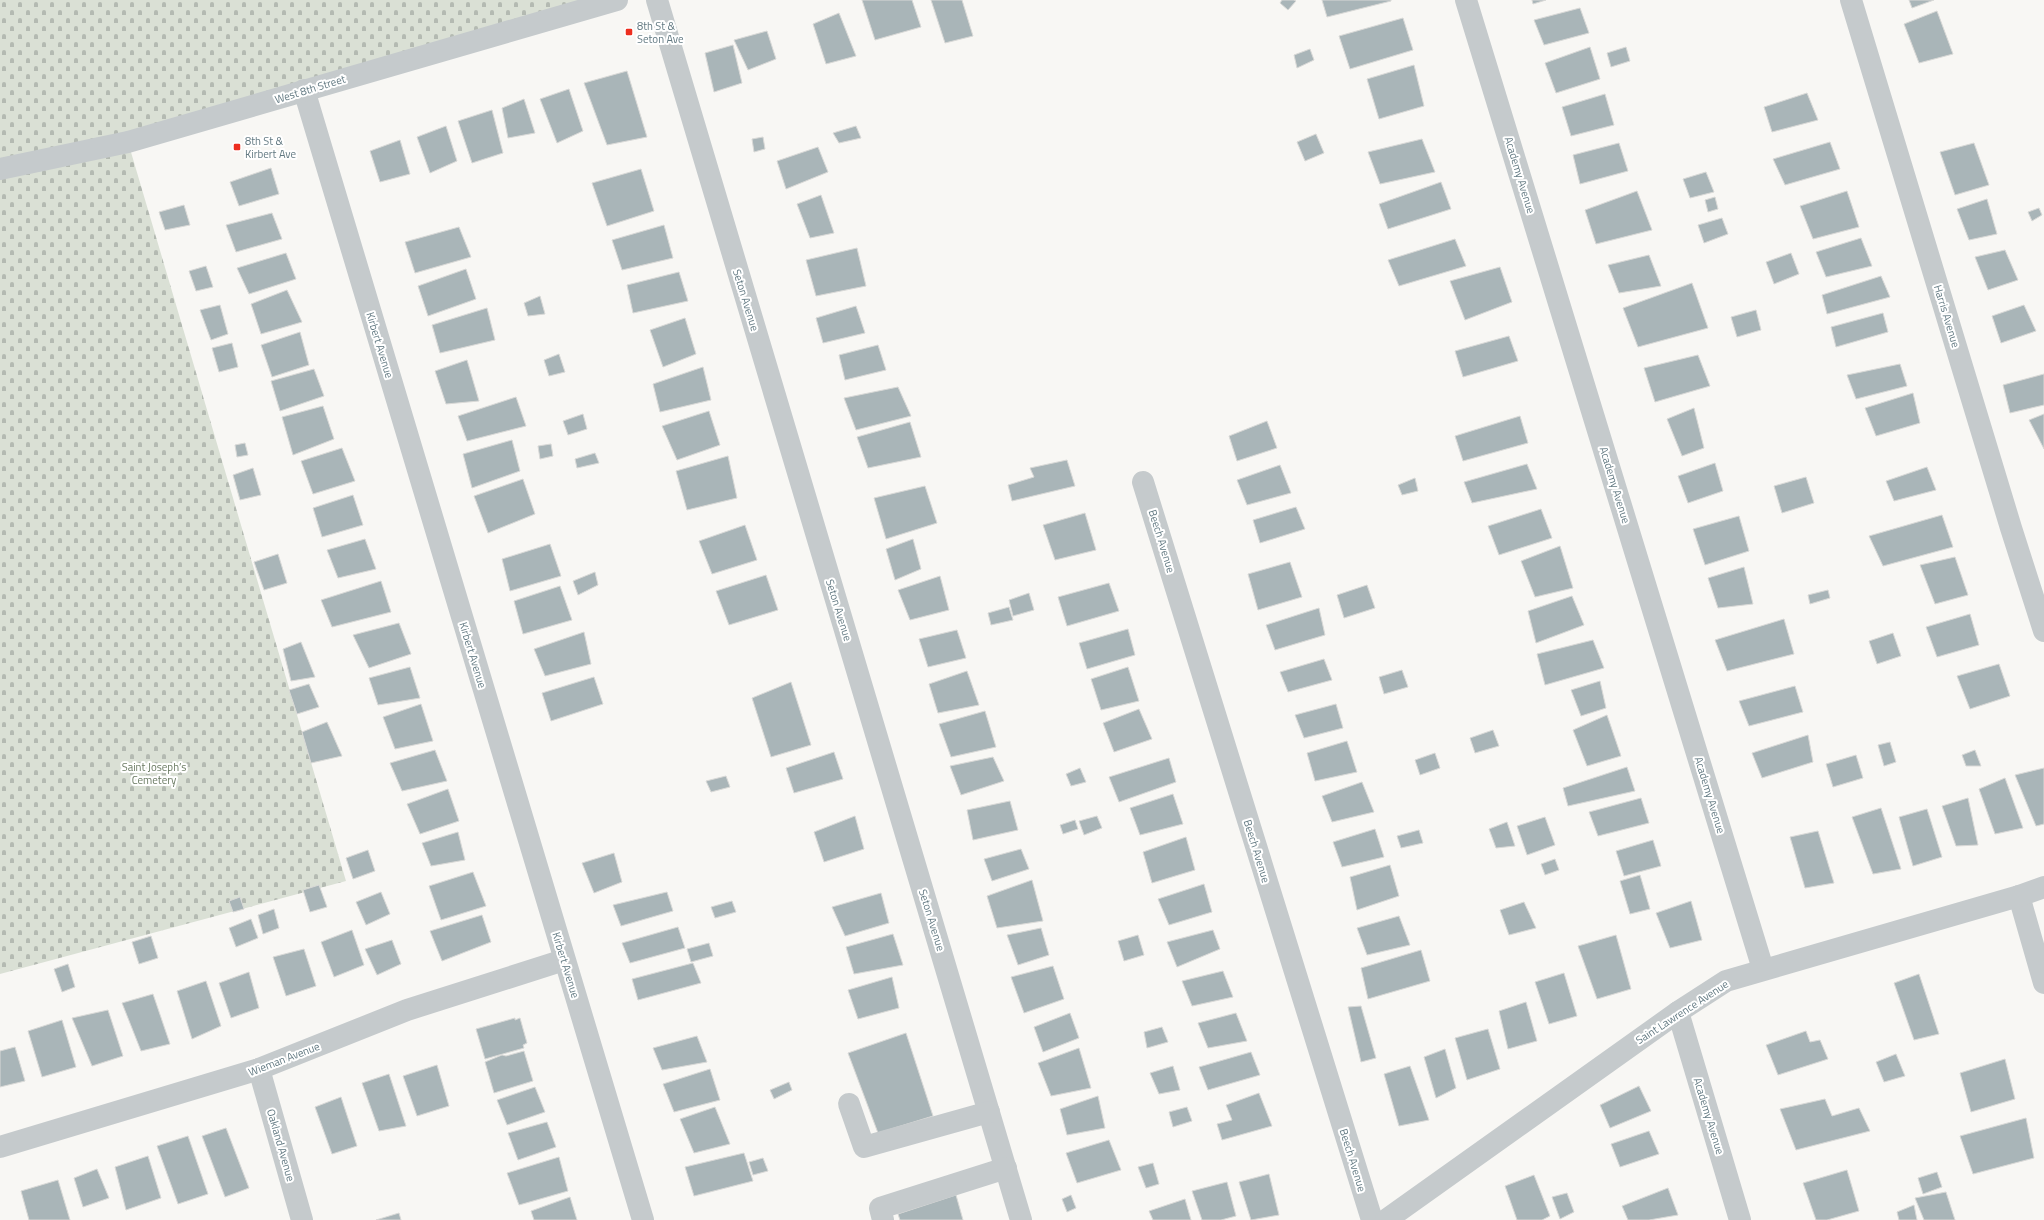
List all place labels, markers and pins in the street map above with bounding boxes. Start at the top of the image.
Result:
place label: 8th St & Seton Ave [637,18,684,47]
marker: 8th St & Seton Ave [624,27,634,37]
place label: 8th St & Kirbert Ave [245,133,296,162]
marker: 8th St & Kirbert Ave [232,142,242,152]

